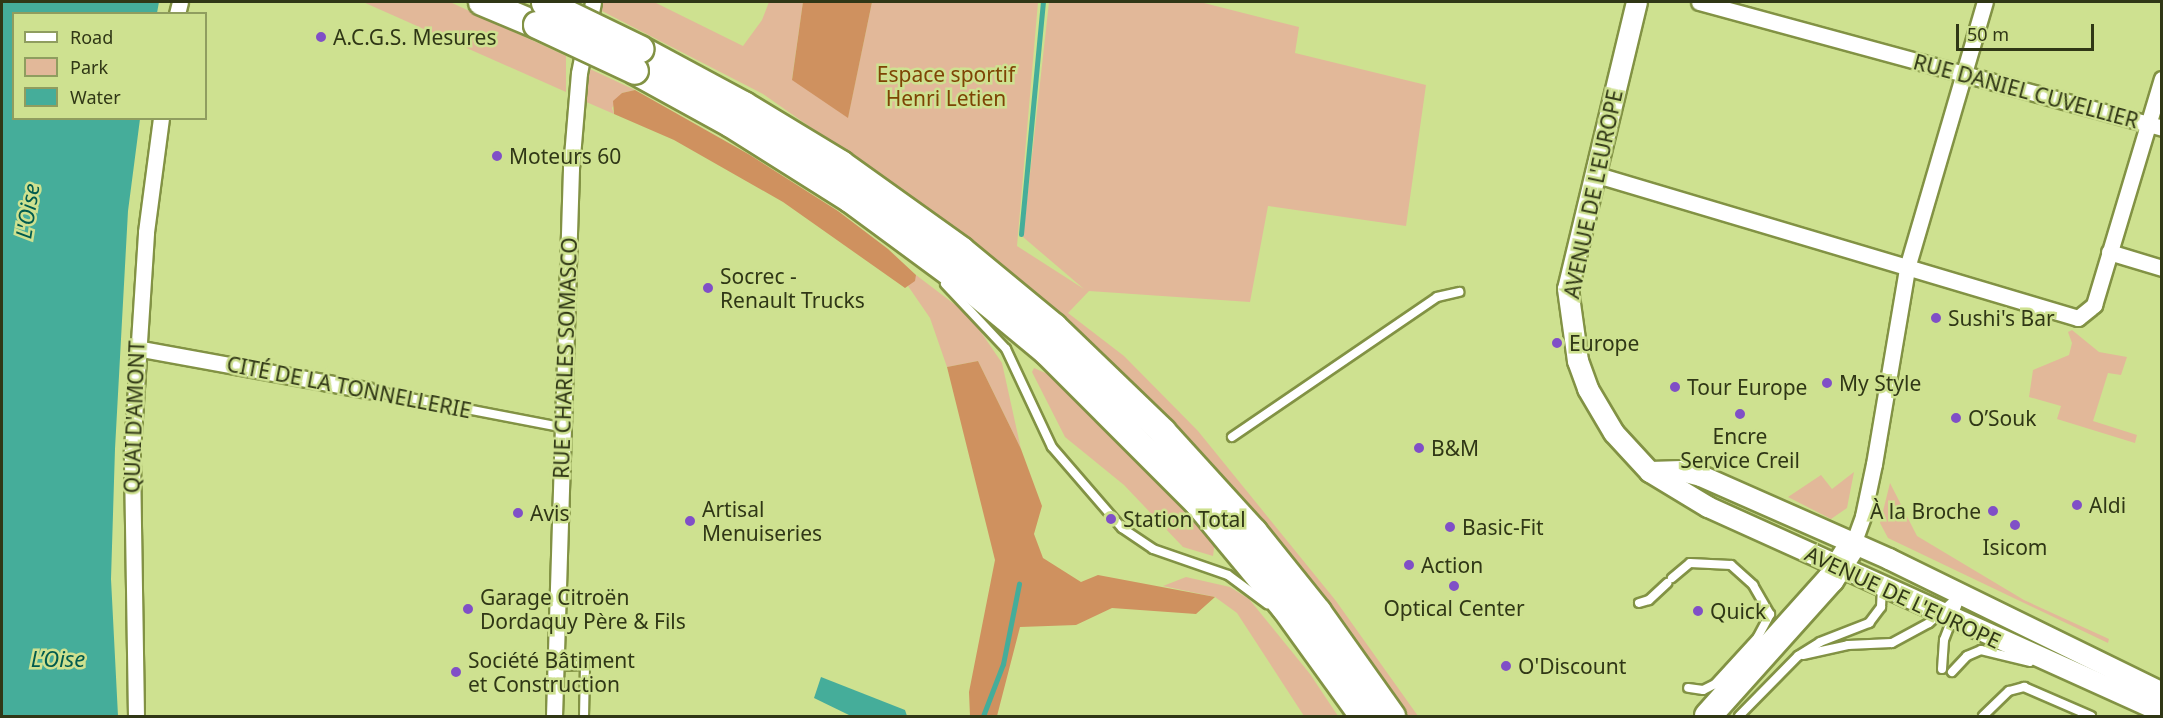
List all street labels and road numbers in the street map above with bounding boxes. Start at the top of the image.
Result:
street label: RUE DANIEL CUVELLIER [1911,49,2141,133]
street label: AVENUE DE L'EUROPE [1559,87,1627,301]
street label: RUE CHARLES SOMASCO [548,237,582,479]
street label: QUAI D'AMONT [119,340,149,494]
street label: CITÉ DE LA TONNELLERIE [225,351,473,423]
street label: AVENUE DE L'EUROPE [1801,541,2005,653]

